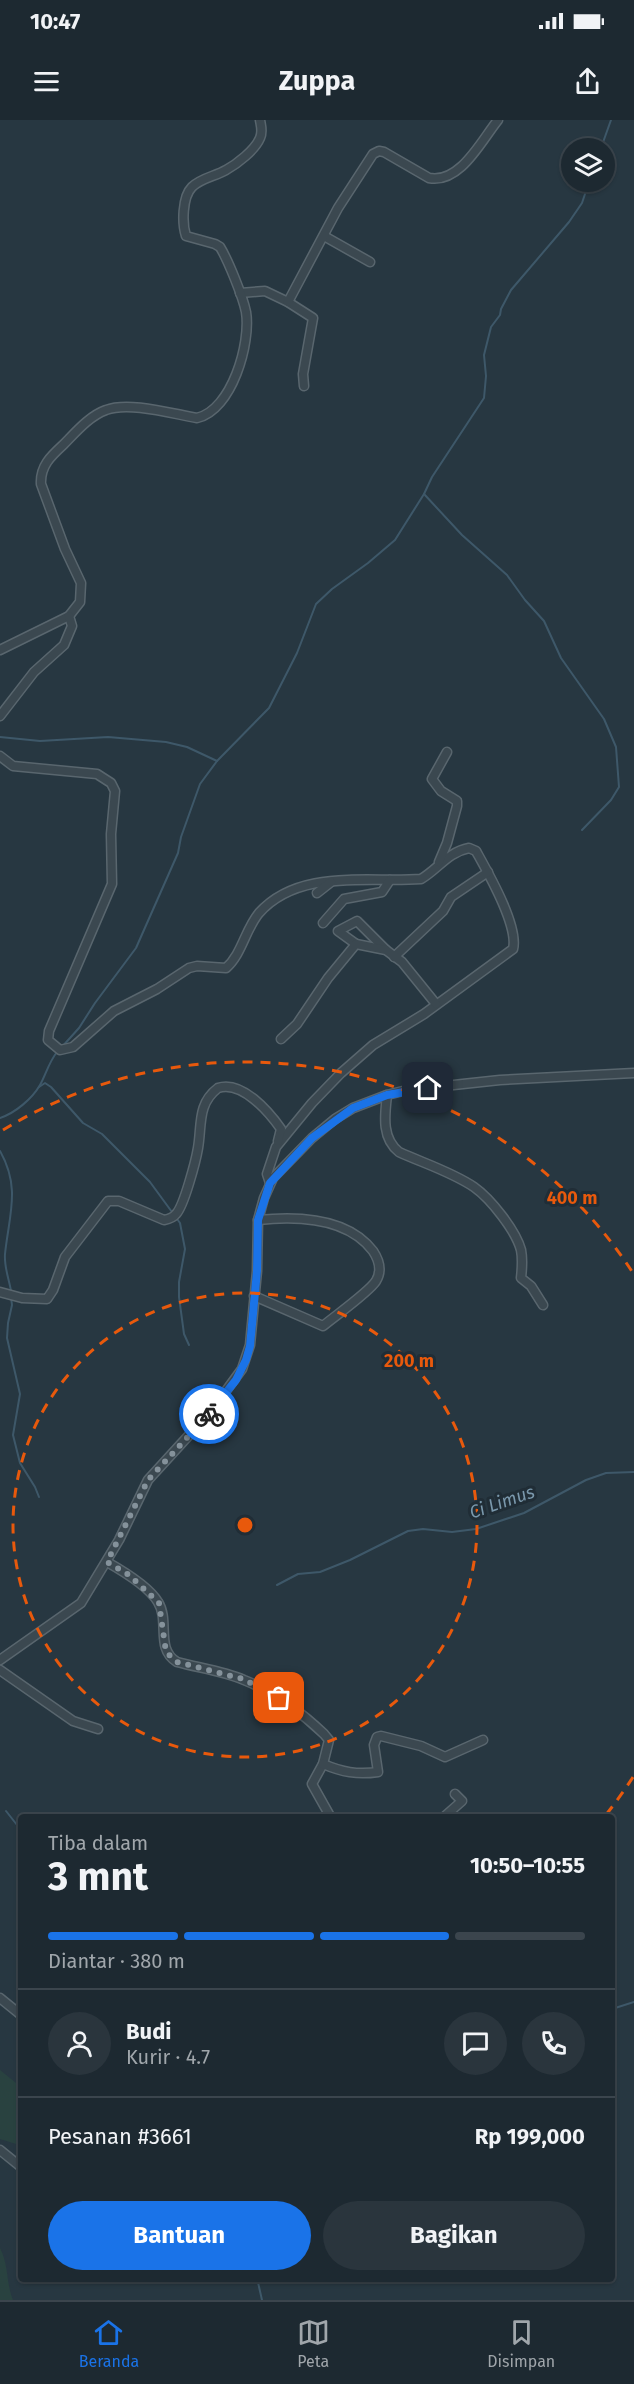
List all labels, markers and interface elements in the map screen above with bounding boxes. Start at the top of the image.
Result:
text: 10:47 [30,8,80,35]
icon: menu [30,65,63,98]
text: Zuppa [279,65,355,97]
icon: share [571,65,604,98]
map controls [561,138,615,192]
button: layers [561,138,615,192]
pin [402,1062,453,1113]
icon: home [411,1071,444,1104]
text: 400 m [547,1187,597,1209]
text: 200 m [384,1350,434,1372]
courier [179,1384,239,1444]
icon: bike [193,1398,226,1431]
water label: Ci Limus [467,1481,537,1523]
centre of rings [235,1515,255,1535]
pin [253,1672,304,1723]
icon: bag [262,1681,295,1714]
text: Tiba dalam [48,1831,148,1855]
text: 10:50–10:55 [470,1852,585,1879]
text: 3 mnt [48,1854,148,1900]
text: Diantar · 380 m [48,1949,185,1973]
button: person [48,2012,111,2075]
button: chat [444,2012,507,2075]
button: phone [522,2012,585,2075]
text: Budi [126,2018,172,2045]
text: Kurir · 4.7 [126,2045,210,2069]
text: Pesanan #3661 [48,2123,192,2150]
text: Rp 199,000 [475,2123,585,2150]
button: Bantuan [48,2201,311,2270]
button: Bagikan [323,2201,585,2270]
tab: Beranda [79,2316,139,2371]
tab: Peta [297,2316,330,2371]
tab: Disimpan [487,2316,555,2371]

